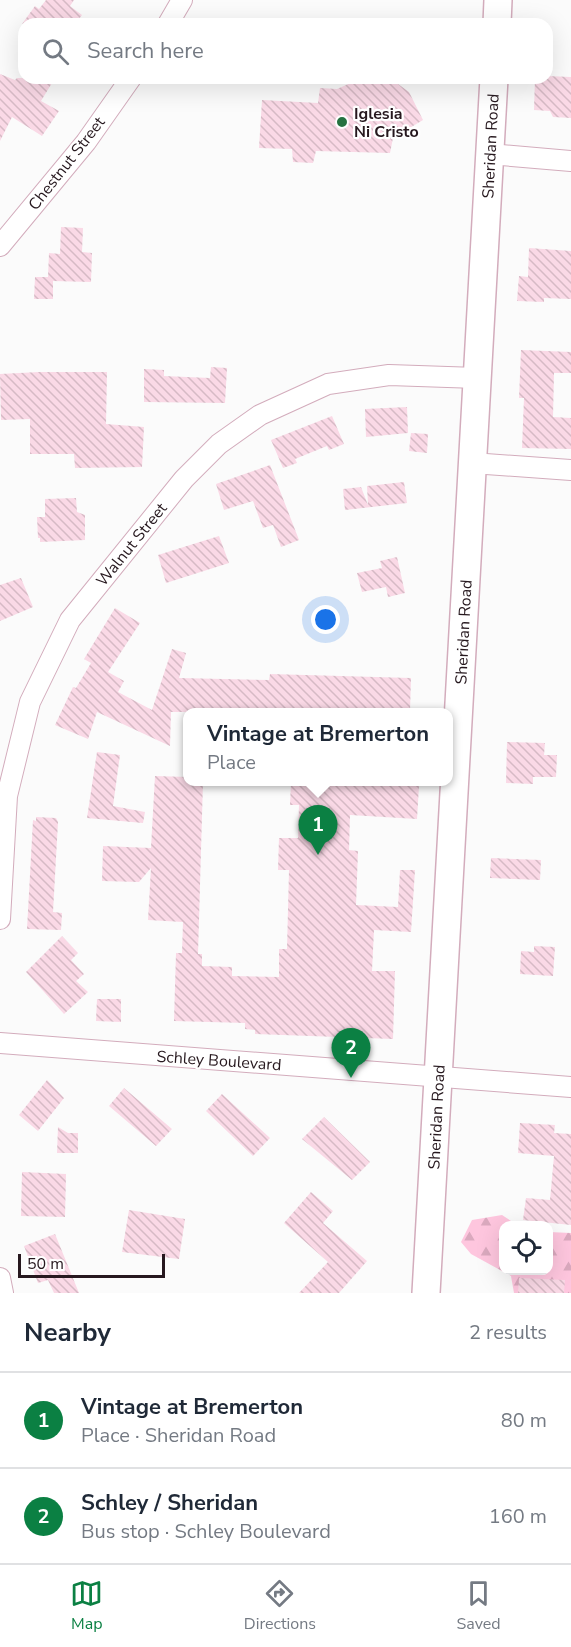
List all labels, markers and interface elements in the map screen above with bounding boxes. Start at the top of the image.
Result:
search box [18,18,553,84]
icon: search [39,35,72,68]
text: Search here [87,36,204,66]
street label: Sheridan Road [477,93,505,199]
place label: Iglesia Ni Cristo [354,103,419,143]
street label: Chestnut Street [23,112,110,215]
marker: Iglesia Ni Cristo [335,115,349,129]
street label: Walnut Street [91,498,172,591]
street label: Sheridan Road [450,579,478,685]
your location [311,605,340,634]
popup [183,708,453,786]
text: Vintage at Bremerton [207,719,429,749]
text: Place [207,749,256,776]
pin: 1 [298,806,338,855]
pin: 2 [332,1028,370,1078]
street label: Schley Boulevard [156,1046,282,1076]
street label: Sheridan Road [423,1064,451,1170]
map controls [499,1221,553,1275]
button: locate [499,1221,553,1275]
scale bar [18,1251,165,1278]
text: 50 m [27,1253,64,1275]
text: Nearby [24,1315,111,1350]
text: 2 results [469,1319,547,1346]
text: Vintage at Bremerton [81,1392,303,1422]
text: 1 [38,1407,50,1434]
text: 80 m [501,1407,547,1434]
text: Place · Sheridan Road [81,1422,276,1449]
text: Schley / Sheridan [81,1488,258,1518]
text: 2 [38,1503,50,1530]
text: 160 m [489,1503,547,1530]
text: Bus stop · Schley Boulevard [81,1518,331,1545]
tab: Map [70,1577,103,1635]
tab: Directions [244,1577,316,1635]
tab: Saved [457,1577,501,1635]

